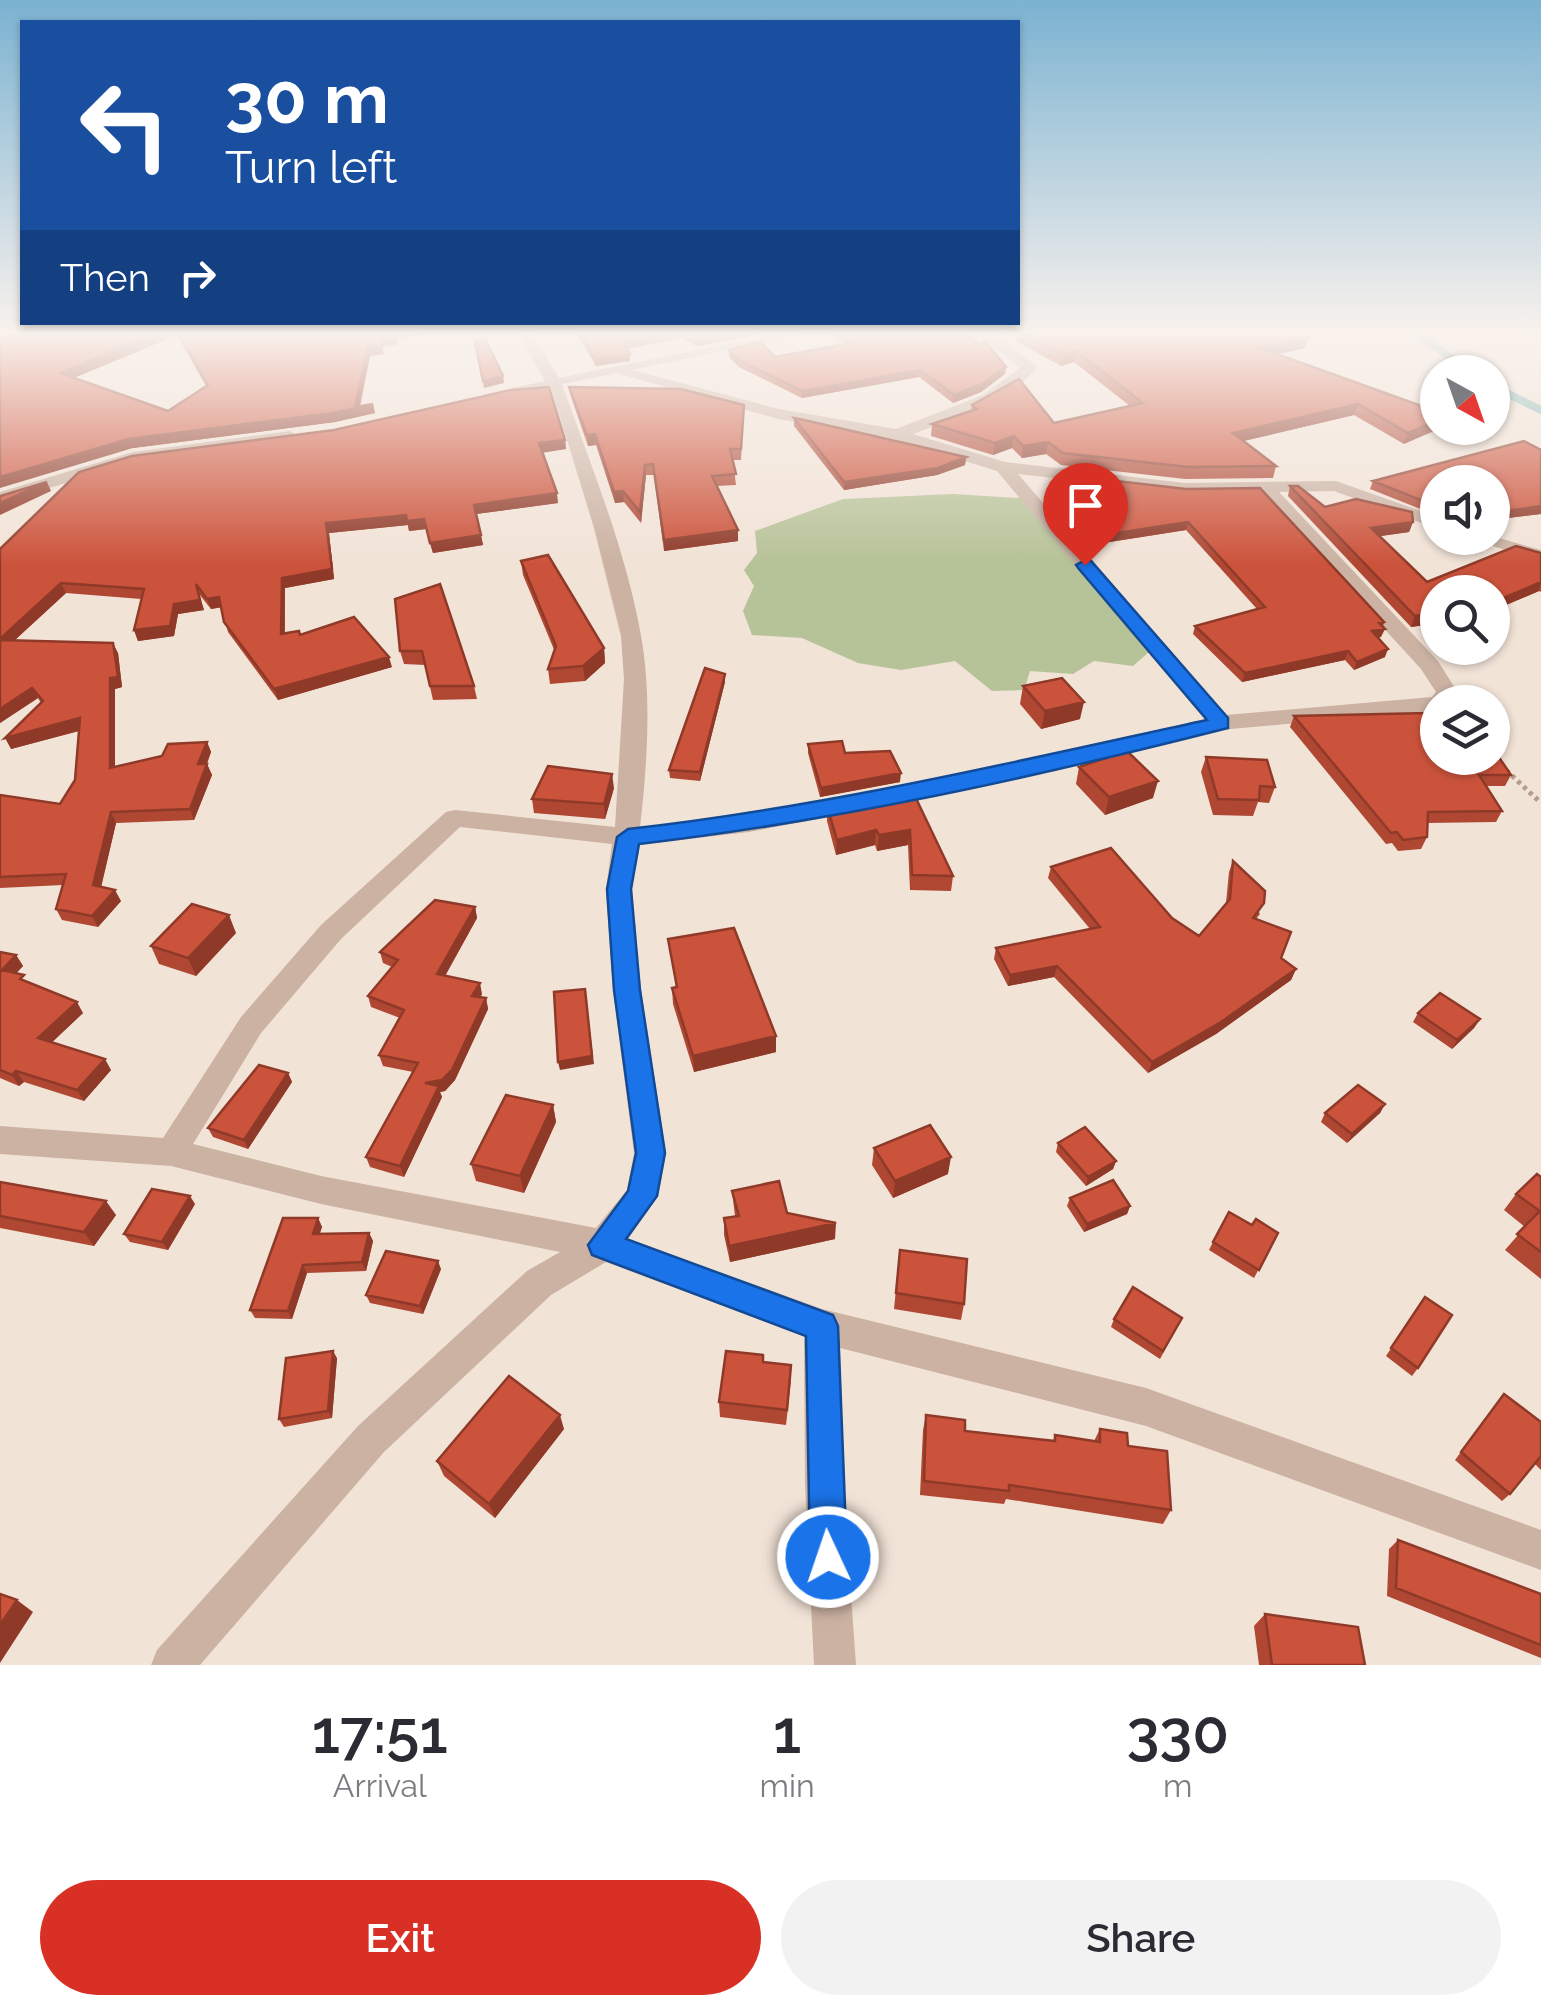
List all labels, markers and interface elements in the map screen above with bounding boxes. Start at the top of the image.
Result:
text: 30 m [225,57,389,139]
icon: left [60,60,190,190]
text: Turn left [225,141,397,194]
icon: right [170,250,225,305]
text: Then [60,255,150,300]
north arrow [1420,355,1510,445]
map controls [1420,355,1510,775]
pin [1043,463,1128,566]
button: sound [1420,465,1510,555]
icon: arrive [1058,478,1113,533]
button: search [1420,575,1510,665]
button: layers [1420,685,1510,775]
position arrow [776,1505,880,1609]
text: 17:51 [312,1697,448,1767]
text: 1 [773,1697,801,1767]
text: 330 [1126,1697,1229,1767]
text: Arrival [333,1767,427,1804]
text: min [760,1767,815,1804]
text: m [1163,1767,1193,1804]
button: Exit [40,1880,761,1995]
button: Share [781,1880,1501,1995]

